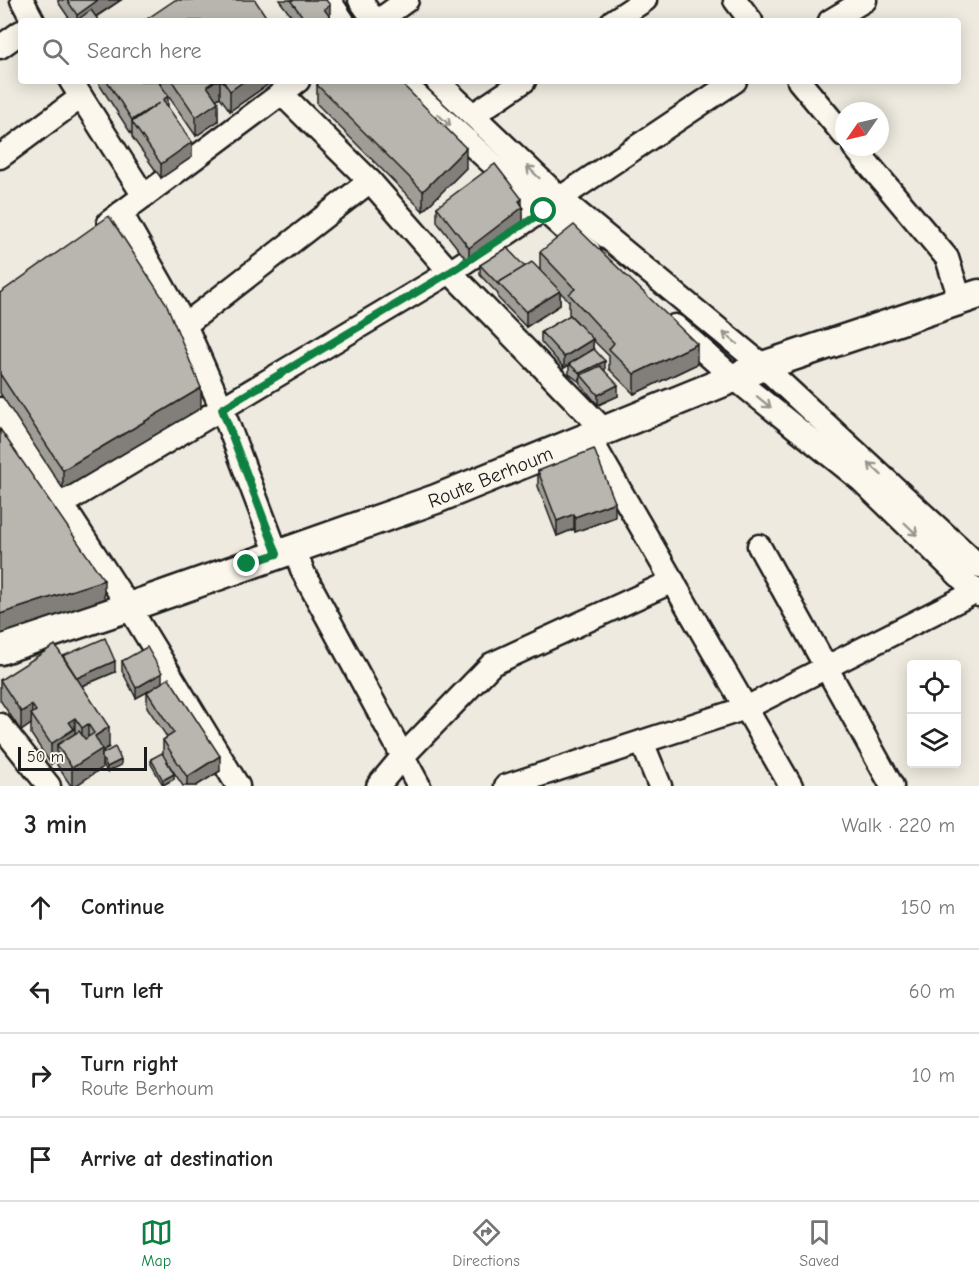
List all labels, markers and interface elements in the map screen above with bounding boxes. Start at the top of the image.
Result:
search box [18,18,961,84]
icon: search [39,35,72,68]
text: Search here [87,38,202,64]
north arrow [835,102,889,156]
one-way arrow [436,113,451,127]
one-way arrow [525,165,540,179]
route start [530,197,556,223]
one-way arrow [722,332,738,345]
one-way arrow [756,395,771,409]
street label: Route Berhoum [425,441,556,512]
one-way arrow [867,462,882,476]
one-way arrow [904,522,919,536]
route end [233,550,259,576]
map controls [907,660,961,768]
button: locate [907,660,961,714]
button: layers [907,714,961,768]
scale bar [18,744,147,772]
text: 50 m [27,748,64,766]
text: 3 min [24,810,87,840]
text: Walk · 220 m [841,814,955,837]
icon: ahead [24,891,57,924]
text: Continue [81,894,164,920]
text: 150 m [901,896,955,919]
icon: left [24,975,57,1008]
text: Turn left [81,978,163,1004]
text: 60 m [909,980,955,1003]
text: Turn right [81,1051,178,1077]
icon: right [24,1059,57,1092]
text: 10 m [912,1064,955,1087]
text: Route Berhoum [81,1077,214,1100]
icon: arrive [24,1143,57,1176]
text: Arrive at destination [81,1146,273,1172]
tab: Map [140,1216,173,1270]
tab: Directions [452,1216,520,1270]
tab: Saved [799,1216,839,1270]

